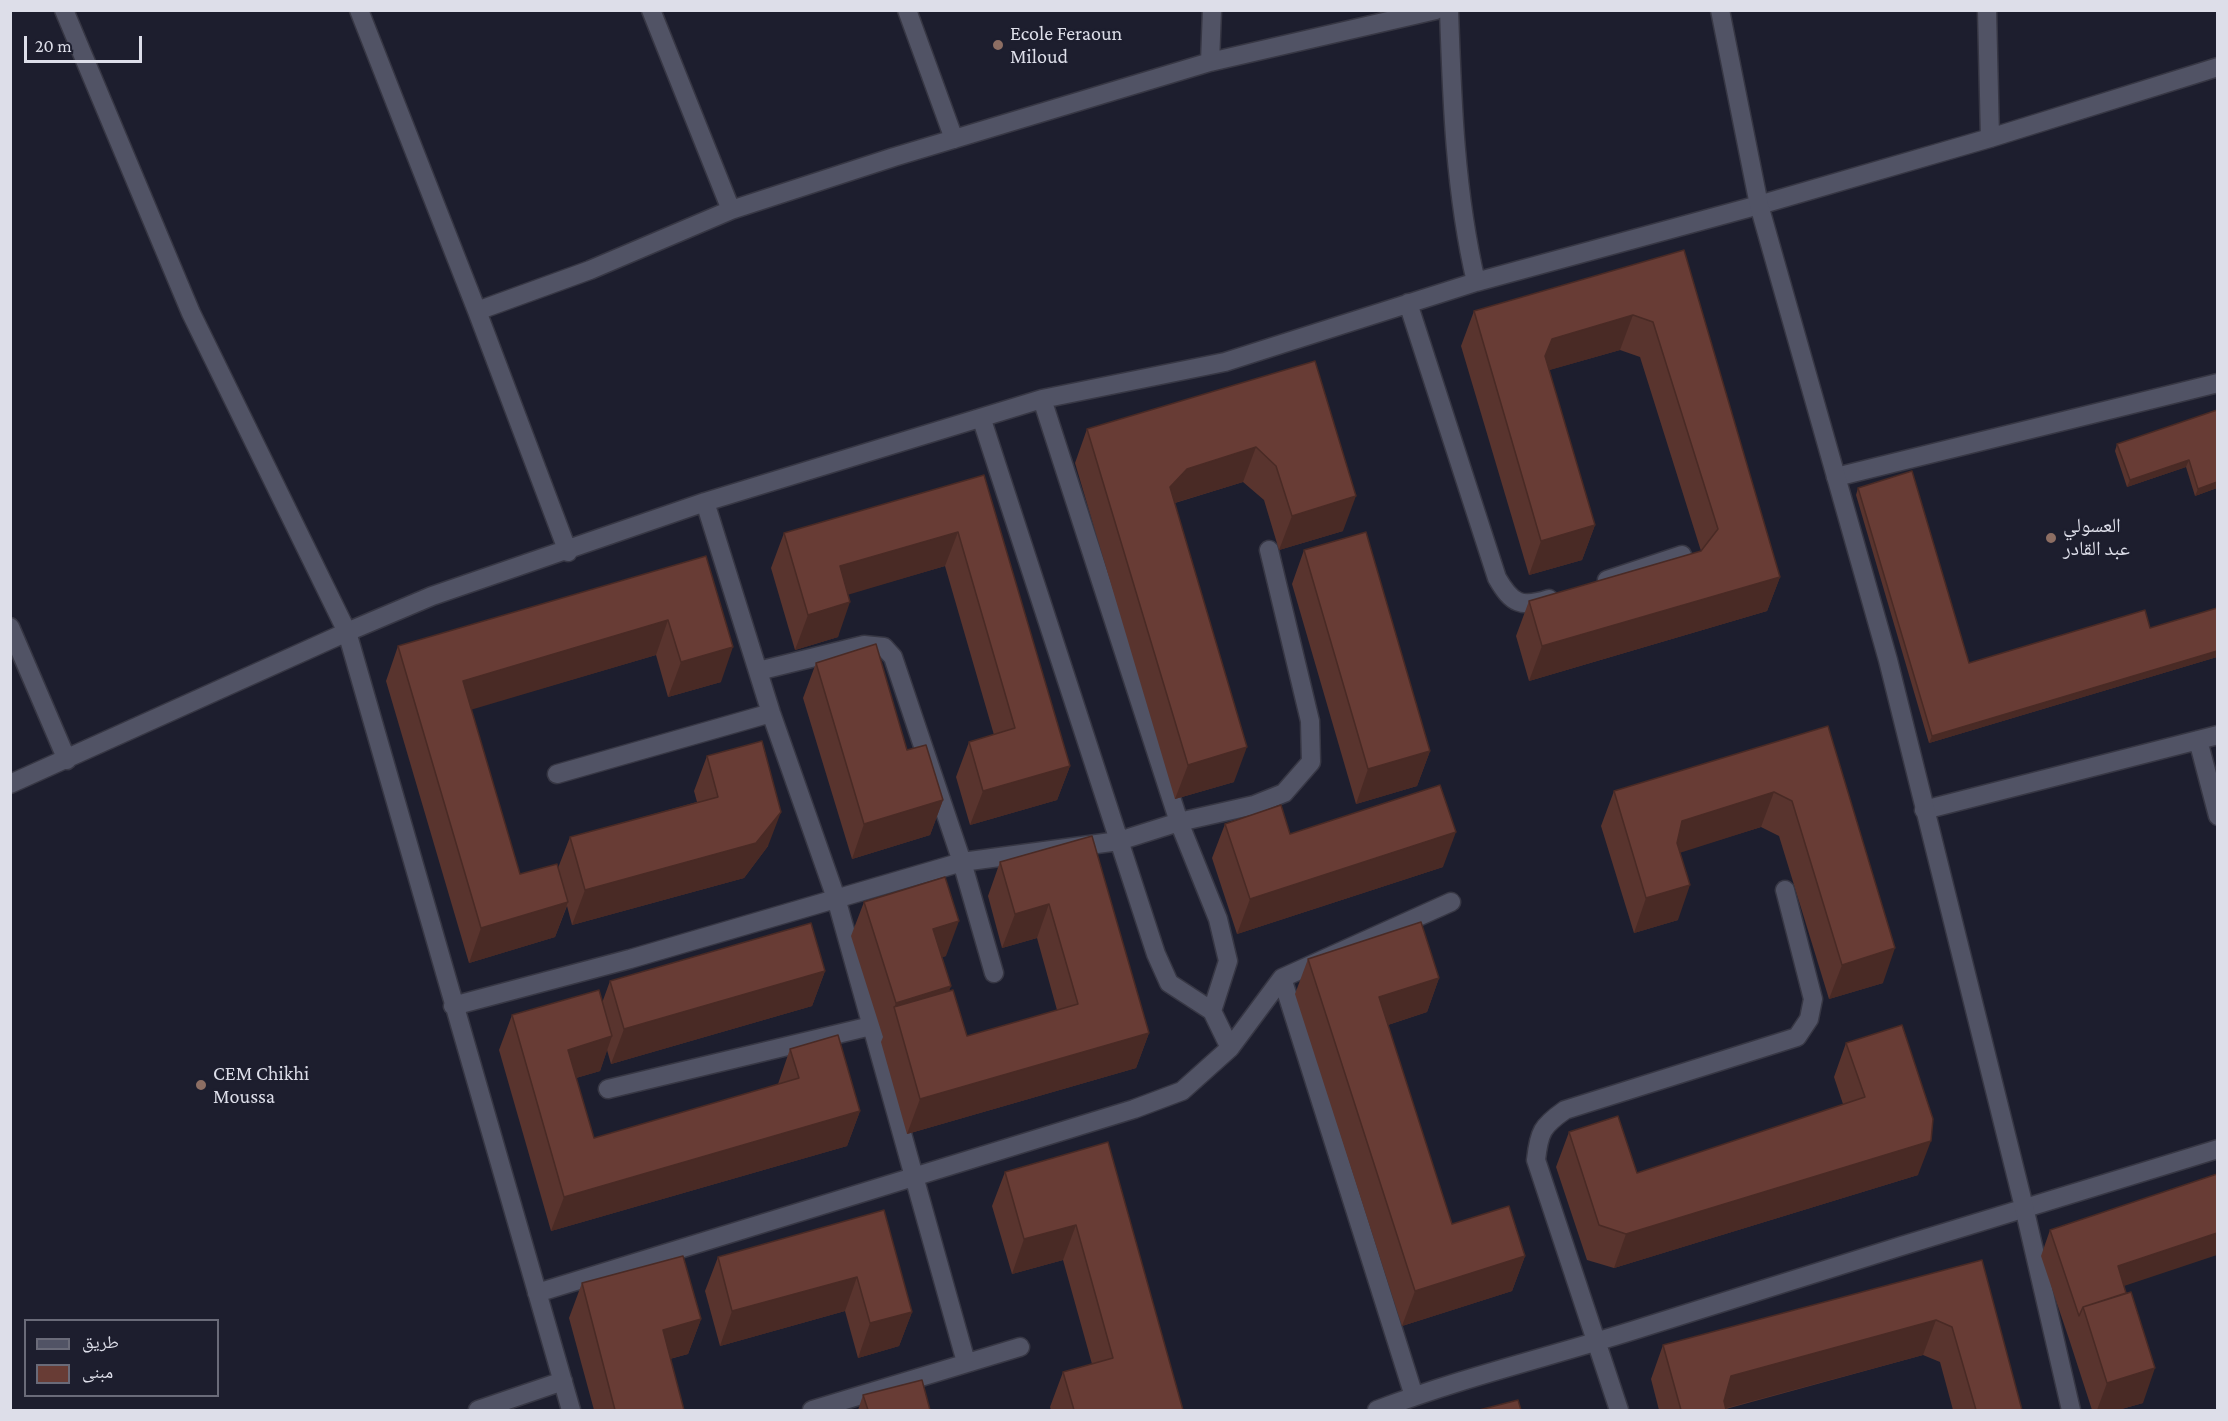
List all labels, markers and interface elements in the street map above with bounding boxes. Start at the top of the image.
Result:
place label: Ecole Feraoun Miloud [1010,22,1122,69]
scale bar [27,24,146,62]
text: 20 m [35,36,72,56]
marker: Ecole Feraoun Miloud [991,38,1005,52]
place label: العسولي عبد القادر [2063,514,2130,561]
marker: العسولي عبد القادر [2044,531,2058,545]
place label: CEM Chikhi Moussa [213,1062,309,1109]
marker: CEM Chikhi Moussa [194,1078,208,1092]
legend [24,1319,219,1397]
text: طريق [82,1332,119,1352]
text: مبنى [82,1362,113,1382]

